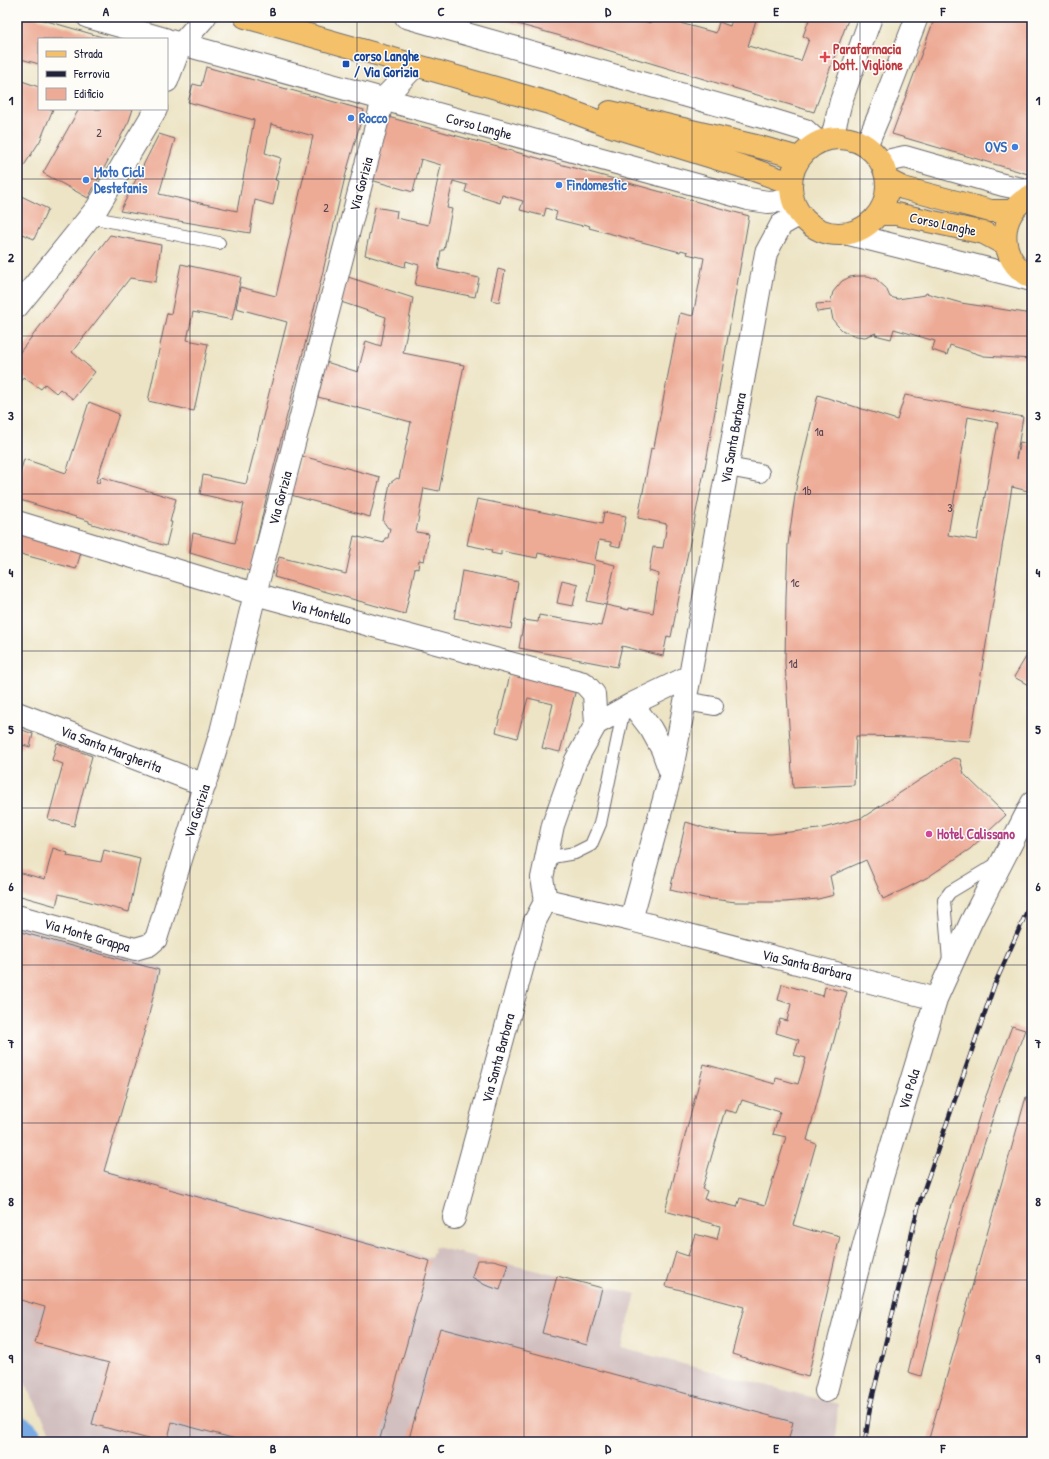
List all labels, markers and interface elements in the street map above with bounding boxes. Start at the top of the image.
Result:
text: A [103,2,110,20]
text: B [270,2,277,20]
text: C [437,2,445,20]
text: D [605,2,612,20]
text: E [773,2,779,20]
text: F [940,2,947,20]
legend [38,38,168,110]
place label: Parafarmacia Dott. Viglione [833,39,903,76]
text: Strada [74,45,103,62]
place label: corso Langhe / Via Gorizia [354,46,420,81]
marker: Parafarmacia Dott. Viglione [820,52,830,62]
marker: corso Langhe / Via Gorizia [341,59,351,69]
text: Ferrovia [73,65,110,82]
text: Edificio [74,85,104,102]
text: 1 [9,91,14,109]
text: 1 [1036,91,1041,109]
place label: Rocco [359,108,388,127]
street label: Corso Langhe [444,108,515,145]
marker: Rocco [346,113,356,123]
house number: 2 [96,124,102,141]
place label: OVS [985,137,1008,156]
marker: OVS [1010,142,1020,152]
street label: Via Gorizia [344,154,377,213]
place label: Moto Cicli Destefanis [94,162,148,197]
marker: Moto Cicli Destefanis [81,175,91,185]
place label: Findomestic [566,175,627,194]
marker: Findomestic [554,180,564,190]
house number: 2 [323,199,329,216]
street label: Corso Langhe [908,207,979,241]
text: 2 [8,248,15,266]
text: 2 [1035,248,1042,266]
street label: Via Santa Barbara [715,391,750,485]
text: 3 [8,406,14,424]
text: 3 [1035,406,1041,424]
house number: 1a [814,423,824,440]
street label: Via Gorizia [263,468,296,527]
house number: 1b [802,482,812,499]
house number: 3 [947,499,953,516]
text: 4 [9,563,14,581]
text: 4 [1036,563,1041,581]
house number: 1c [790,574,800,591]
street label: Via Montello [289,594,354,629]
house number: 1d [788,655,798,672]
text: 5 [8,720,14,738]
street label: Via Santa Margherita [57,720,165,778]
text: 5 [1035,720,1041,738]
street label: Via Gorizia [179,781,214,840]
place label: Hotel Calissano [937,824,1015,843]
marker: Hotel Calissano [924,829,934,839]
text: 6 [8,877,14,895]
text: 6 [1035,877,1041,895]
street label: Via Monte Grappa [42,913,133,957]
street label: Via Santa Barbara [760,944,854,985]
street label: Via Santa Barbara [476,1011,519,1105]
text: 7 [7,1034,15,1052]
text: 7 [1034,1034,1042,1052]
street label: Via Pola [893,1066,924,1111]
text: 8 [8,1192,14,1210]
text: 8 [1035,1192,1041,1210]
text: 9 [9,1349,14,1367]
text: 9 [1036,1349,1041,1367]
text: A [103,1439,110,1457]
text: B [270,1439,277,1457]
text: C [437,1439,445,1457]
text: D [605,1439,612,1457]
text: E [773,1439,779,1457]
text: F [940,1439,947,1457]

